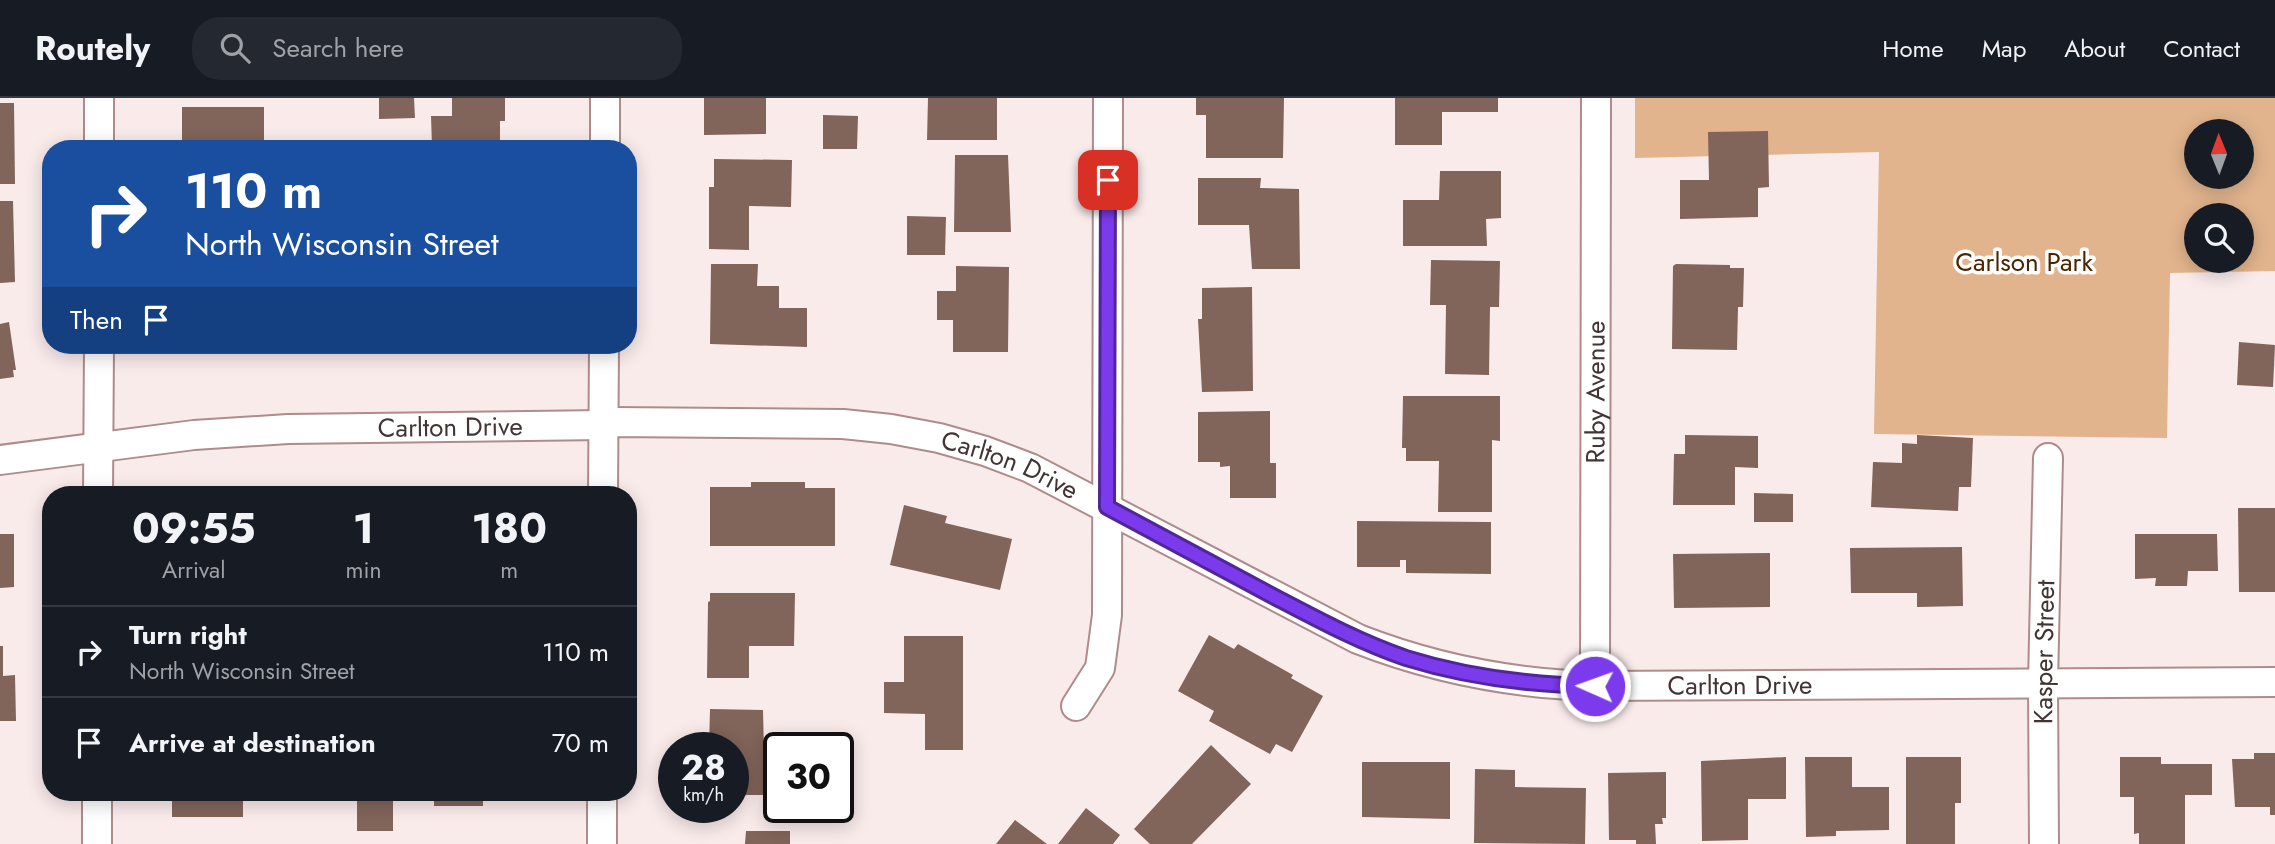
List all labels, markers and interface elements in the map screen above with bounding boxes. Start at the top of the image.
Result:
search box [192,17,682,80]
text: Routely [35,25,150,72]
icon: search [216,29,254,67]
text: Search here [272,29,404,67]
text: Home [1882,31,1944,66]
text: Map [1982,31,2026,66]
text: About [2064,31,2125,66]
text: Contact [2163,31,2240,66]
north arrow [2184,119,2254,189]
map controls [2184,119,2254,273]
pin [1078,150,1138,210]
text: 110 m [185,156,322,226]
icon: arrive [1089,161,1127,199]
icon: right [70,168,161,259]
button: search [2184,203,2254,273]
text: North Wisconsin Street [185,221,499,267]
park label: Carlson Park [1955,243,2093,281]
text: Then [70,301,123,339]
icon: arrive [137,301,175,339]
street label: Ruby Avenue [1576,320,1615,464]
street label: Carlton Drive [377,407,523,447]
street label: Carlton Drive [937,421,1085,509]
text: 09:55 [132,498,256,559]
text: 1 [353,498,374,559]
text: 180 [471,498,547,559]
text: Arrival [162,553,225,587]
text: min [346,553,382,587]
text: m [500,553,518,587]
street label: Kasper Street [2024,578,2064,724]
text: Turn right [129,616,247,654]
icon: right [70,633,108,671]
text: 110 m [542,633,609,671]
position arrow [1558,649,1632,723]
text: North Wisconsin Street [129,654,355,688]
street label: Carlton Drive [1667,666,1812,705]
icon: arrive [70,724,108,762]
text: Arrive at destination [129,724,376,762]
text: 70 m [552,724,609,762]
speed limit sign: 30 [763,732,854,823]
text: 28 [681,743,726,793]
text: km/h [683,782,724,808]

